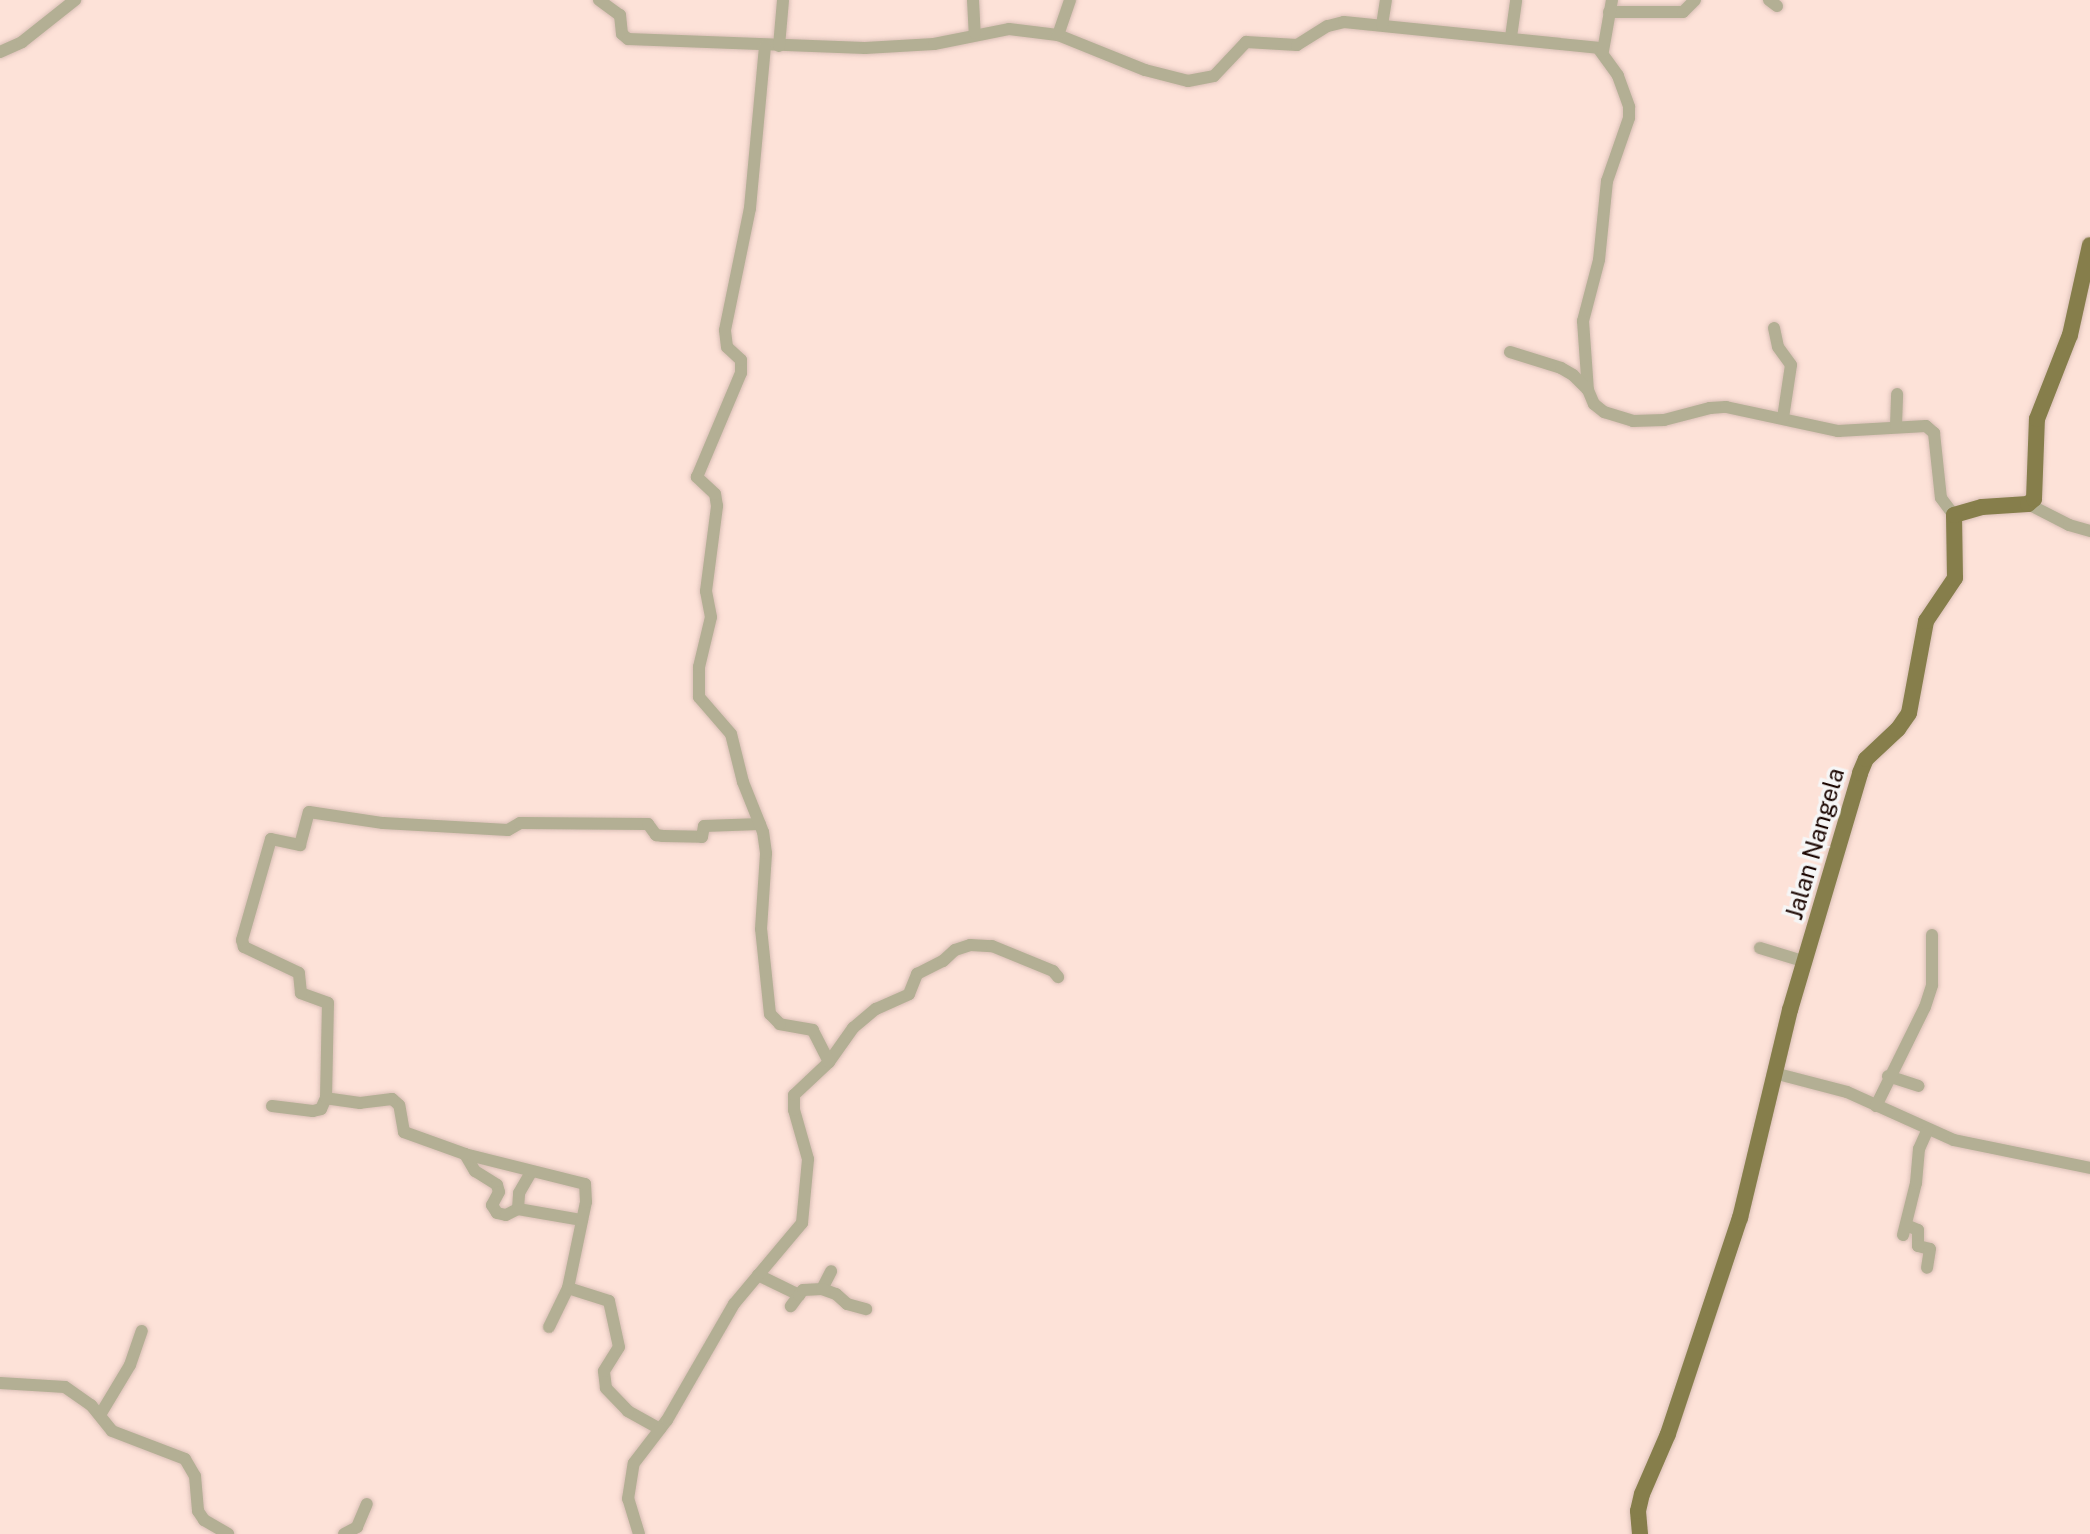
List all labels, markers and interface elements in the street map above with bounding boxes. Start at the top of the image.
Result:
street label: Jalan Nangela [1780,765,1850,923]

